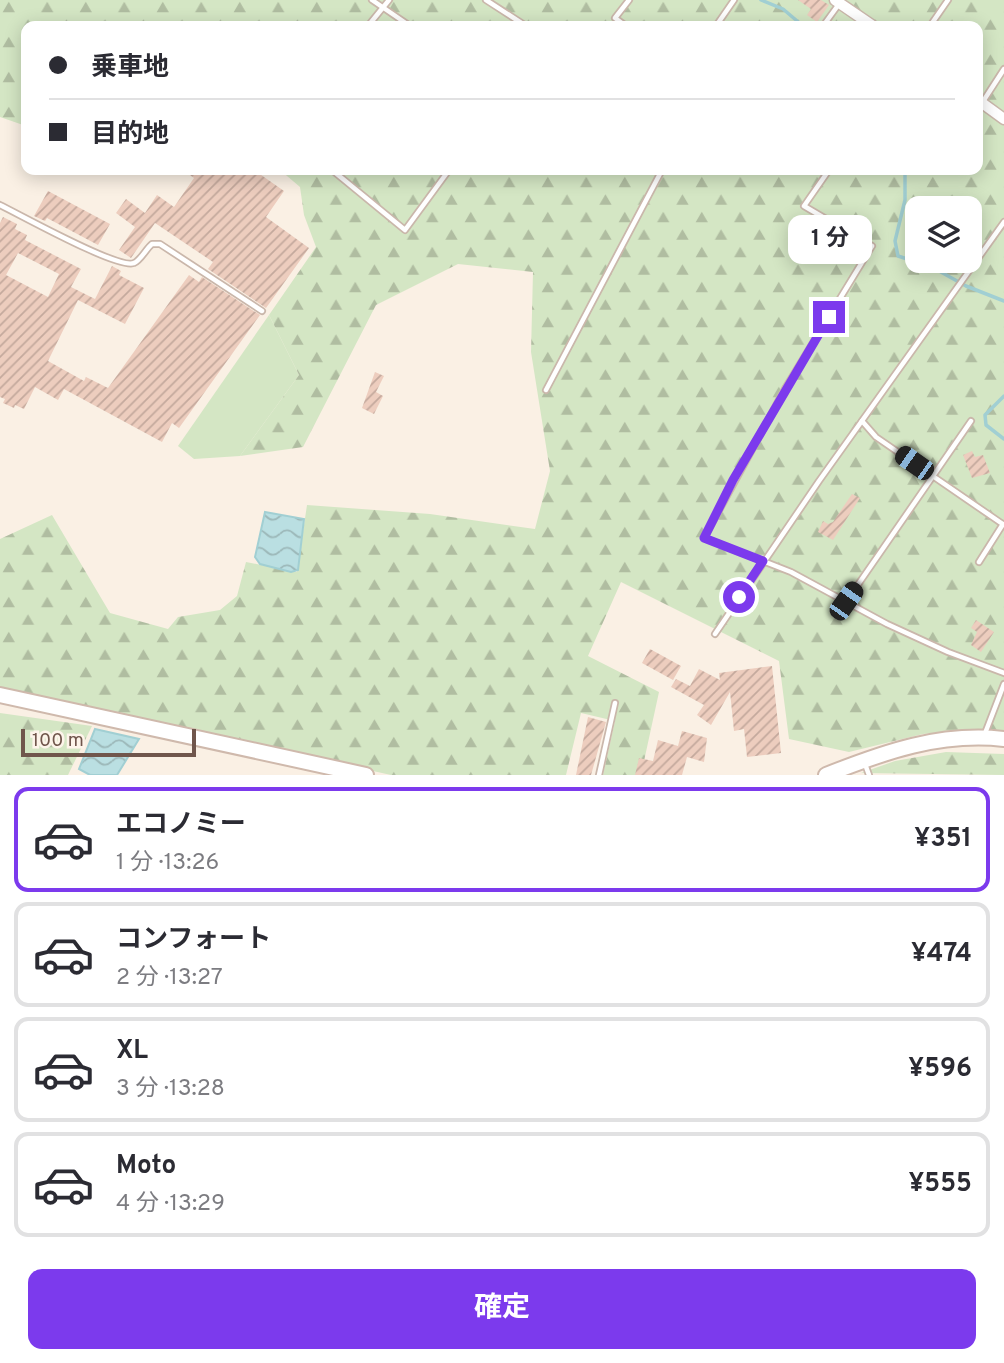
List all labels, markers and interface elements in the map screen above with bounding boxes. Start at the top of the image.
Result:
text: 乗車地 [91,52,169,85]
text: 目的地 [91,119,169,152]
map controls [905,196,982,273]
button: layers [905,196,982,273]
callout: 1 分 [787,216,871,264]
text: 1 分 [811,225,849,254]
route end [813,301,845,333]
car [891,442,938,484]
car [826,578,867,624]
route start [723,581,755,613]
scale bar [21,726,196,758]
text: 100 m [32,729,84,753]
icon: car [32,808,95,871]
text: エコノミー [116,809,246,842]
text: ¥351 [914,823,972,856]
text: 1 分 · 13:26 [116,849,219,878]
icon: car [32,923,95,986]
text: コンフォート [116,924,271,957]
text: ¥474 [911,938,972,971]
text: 2 分 · 13:27 [116,964,223,993]
text: XL [116,1035,148,1068]
icon: car [32,1038,95,1101]
text: ¥596 [908,1053,972,1086]
text: 3 分 · 13:28 [116,1075,225,1104]
text: Moto [116,1150,176,1183]
icon: car [32,1153,95,1216]
text: ¥555 [909,1168,972,1201]
text: 4 分 · 13:29 [116,1190,225,1219]
button: 確定 [28,1269,976,1349]

